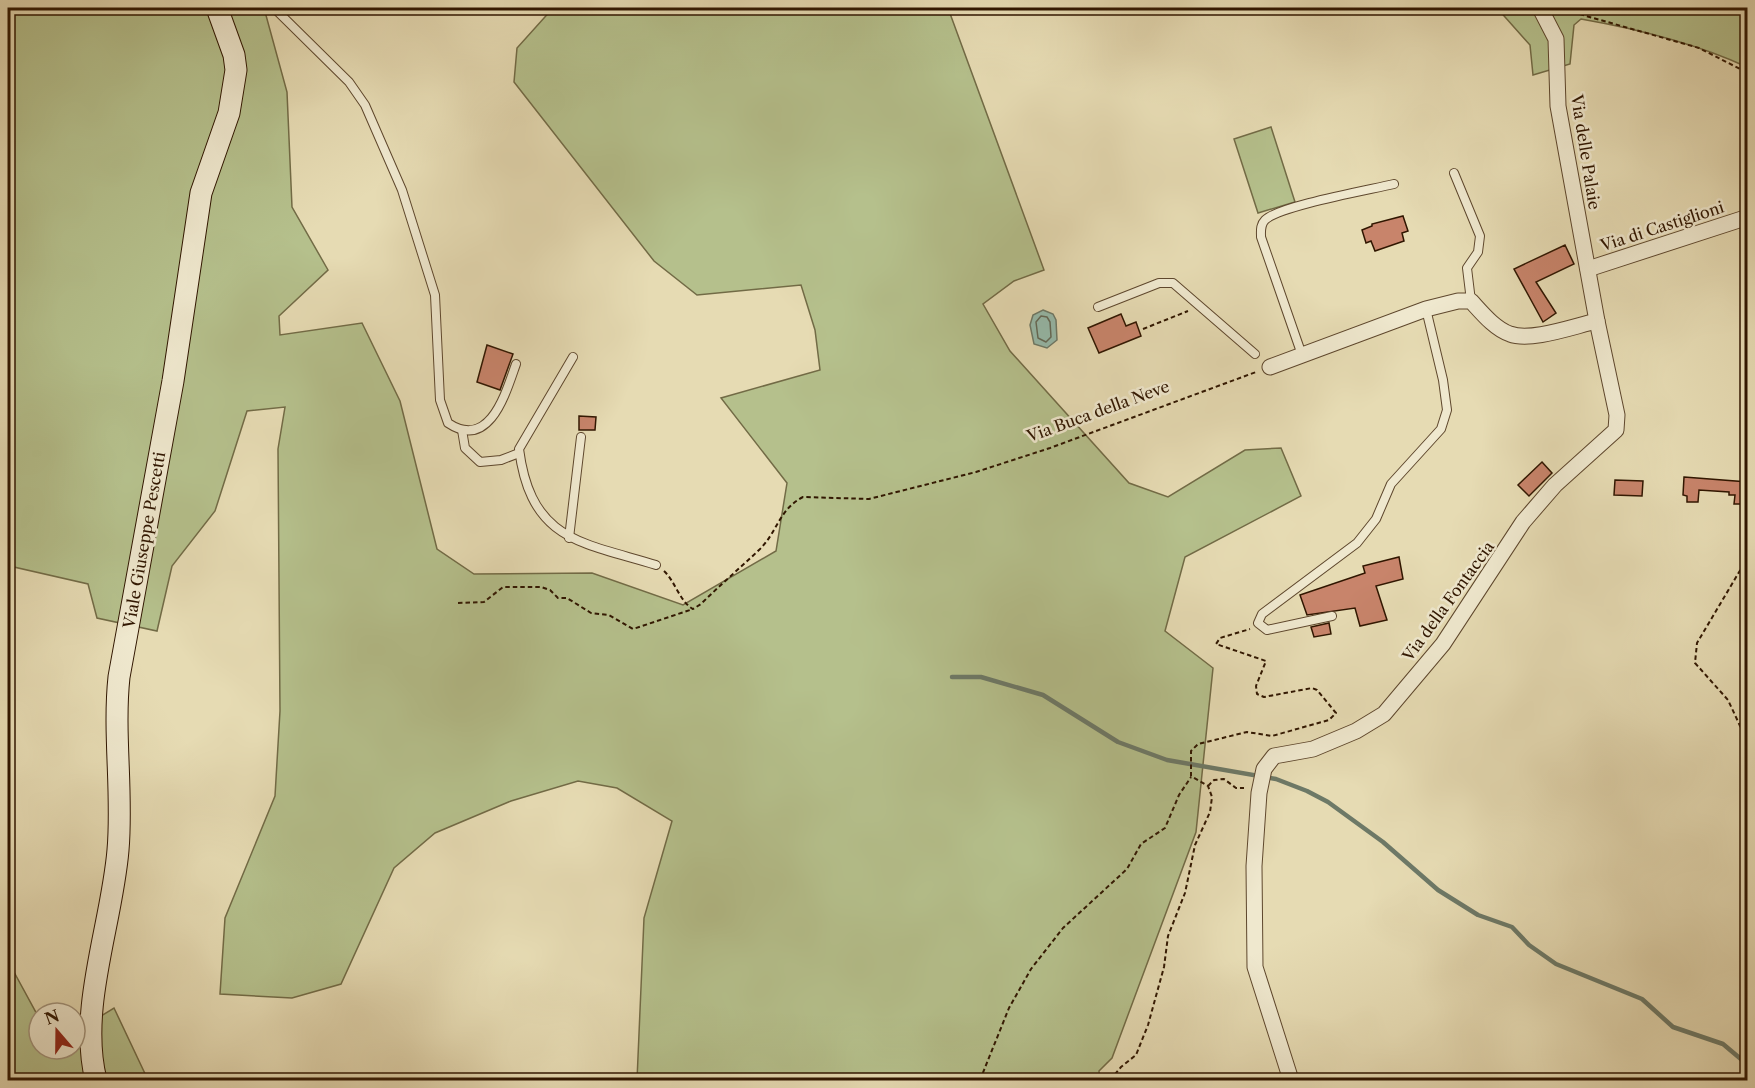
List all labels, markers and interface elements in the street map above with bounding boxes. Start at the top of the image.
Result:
street label: Via delle Palaie [1567,92,1605,211]
street label: Via di Castiglioni [1597,197,1726,256]
street label: Via Buca della Neve [1023,376,1172,446]
street label: Viale Giuseppe Pescetti [118,450,169,631]
street label: Via della Fontaccia [1397,537,1499,666]
north arrow [27,1001,87,1061]
text: N [42,1005,62,1029]

